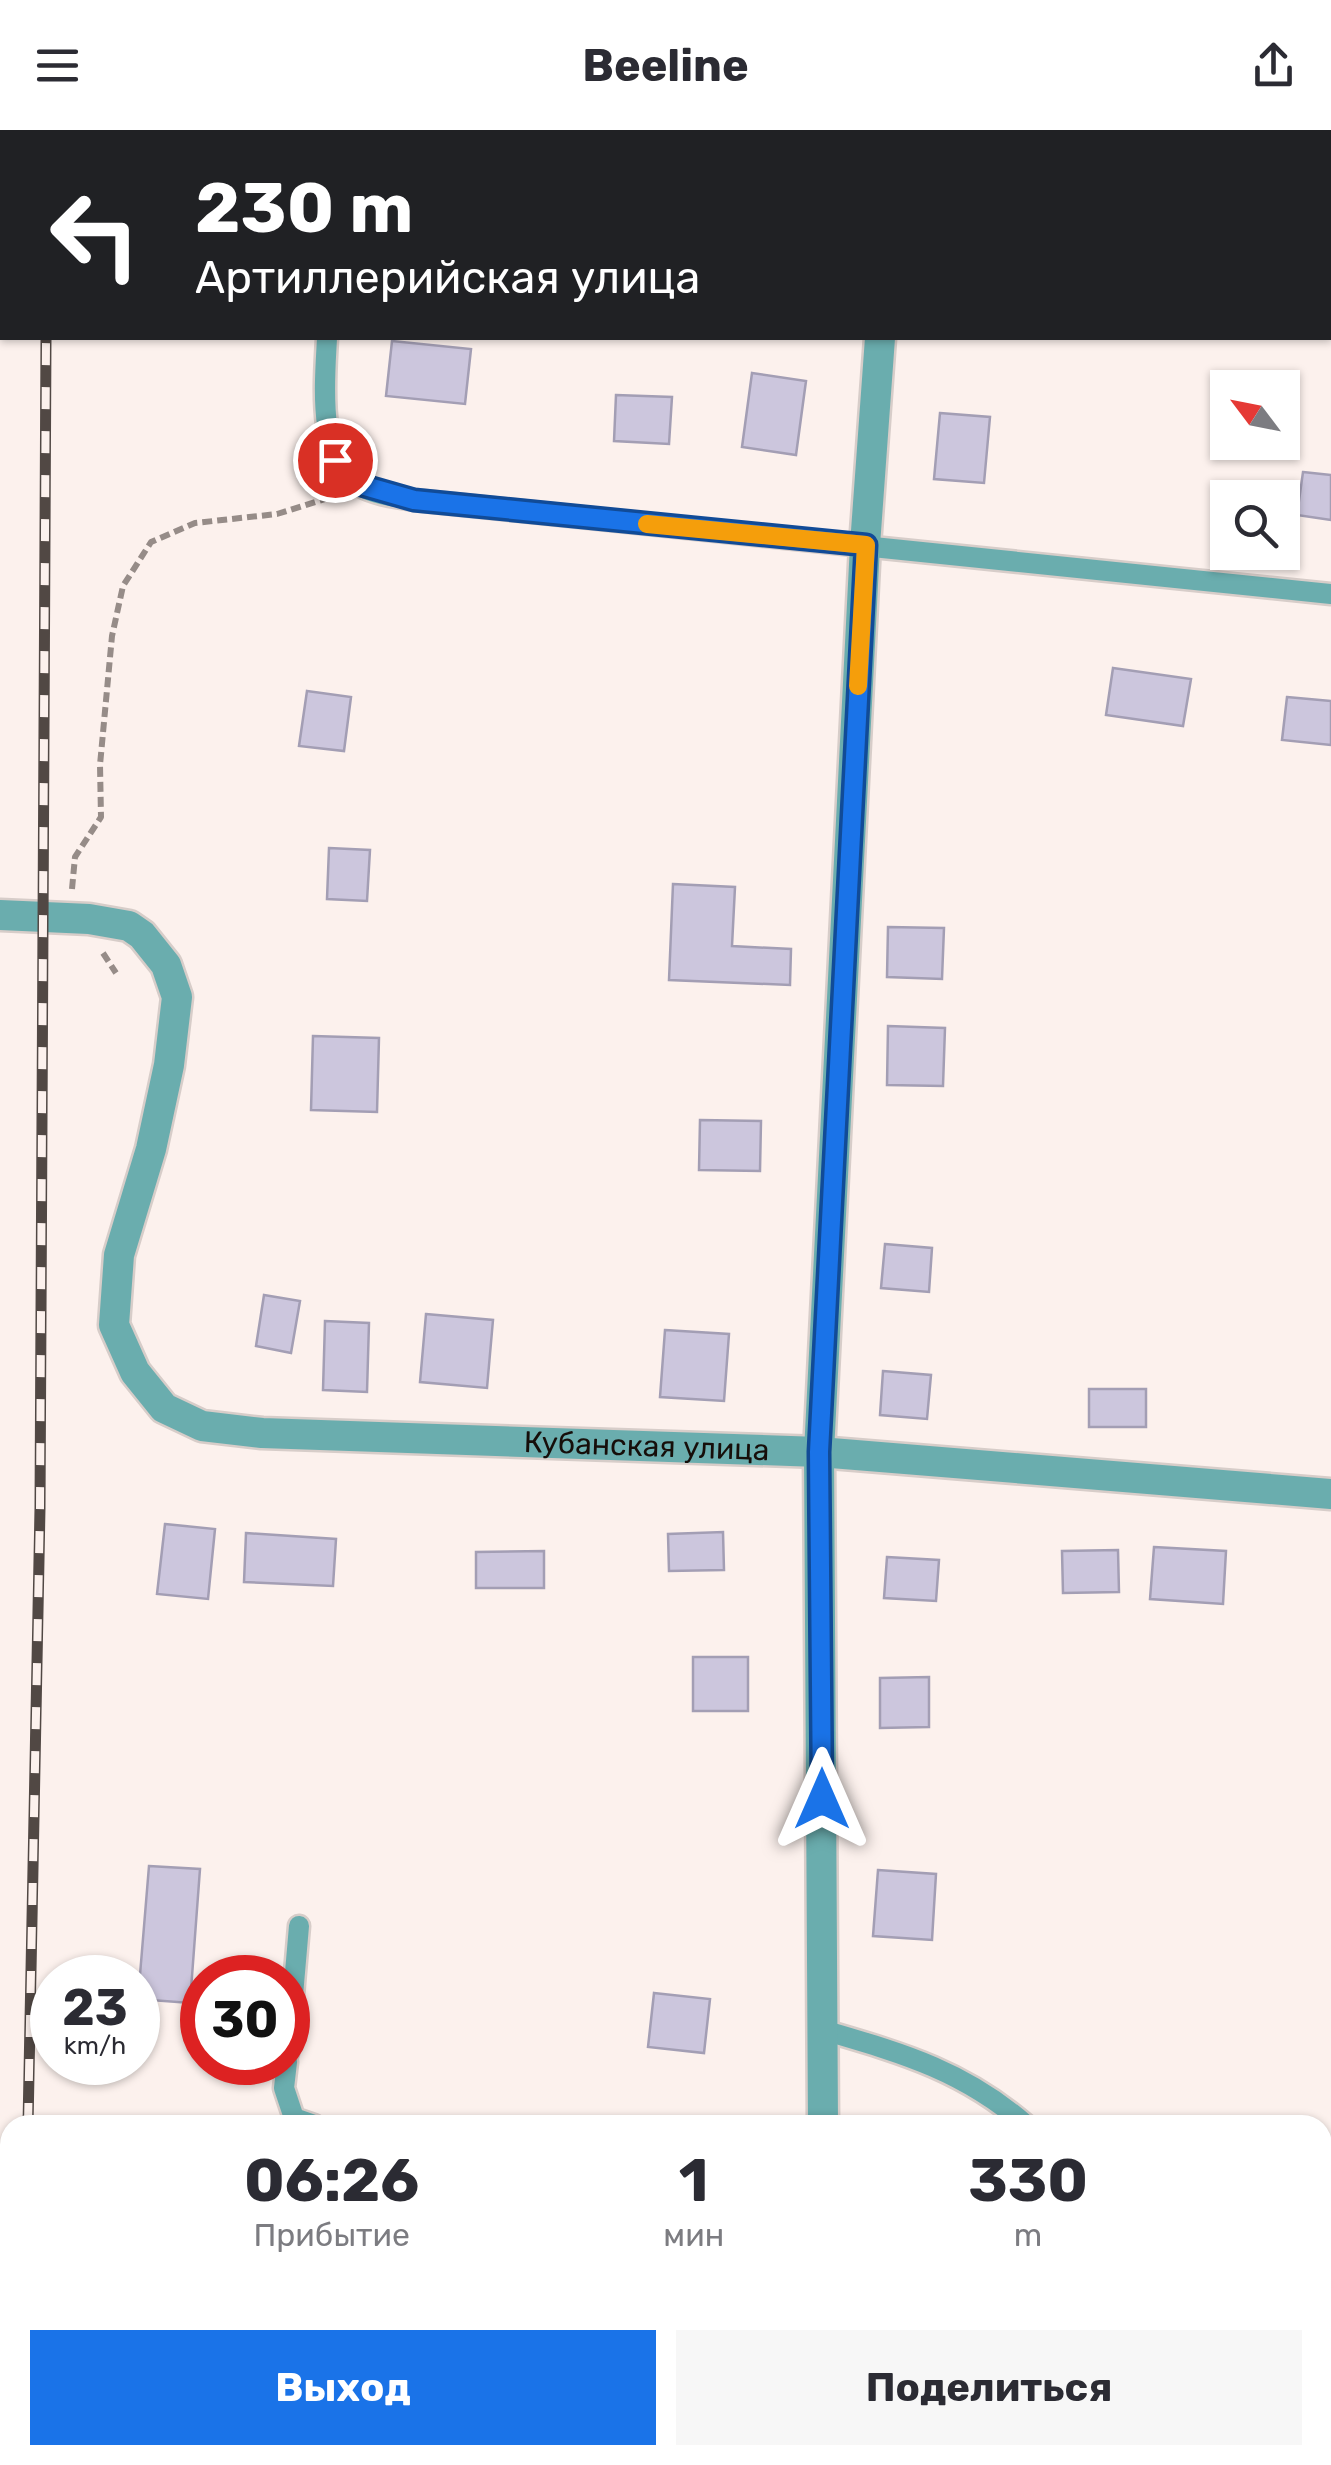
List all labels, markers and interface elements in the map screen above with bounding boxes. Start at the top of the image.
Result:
icon: menu [30,38,85,93]
icon: share [1246,38,1301,93]
text: Beeline [582,39,749,92]
text: 230 m [195,167,413,250]
icon: left [30,170,160,300]
text: Артиллерийская улица [195,251,700,304]
north arrow [1210,370,1300,460]
map controls [1210,370,1300,570]
pin [293,418,378,503]
icon: arrive [308,433,363,488]
button: search [1210,480,1300,570]
street label: Кубанская улица [523,1424,770,1468]
position arrow [770,1747,874,1851]
speed limit sign: 30 [180,1955,310,2085]
text: 23 [62,1978,128,2038]
text: km/h [64,2031,126,2060]
text: 06:26 [244,2145,419,2216]
text: 1 [679,2145,709,2216]
text: 330 [968,2145,1088,2216]
text: Прибытие [253,2216,410,2254]
text: мин [663,2216,724,2254]
text: m [1014,2216,1042,2254]
button: Выход [30,2330,656,2445]
button: Поделиться [676,2330,1302,2445]

